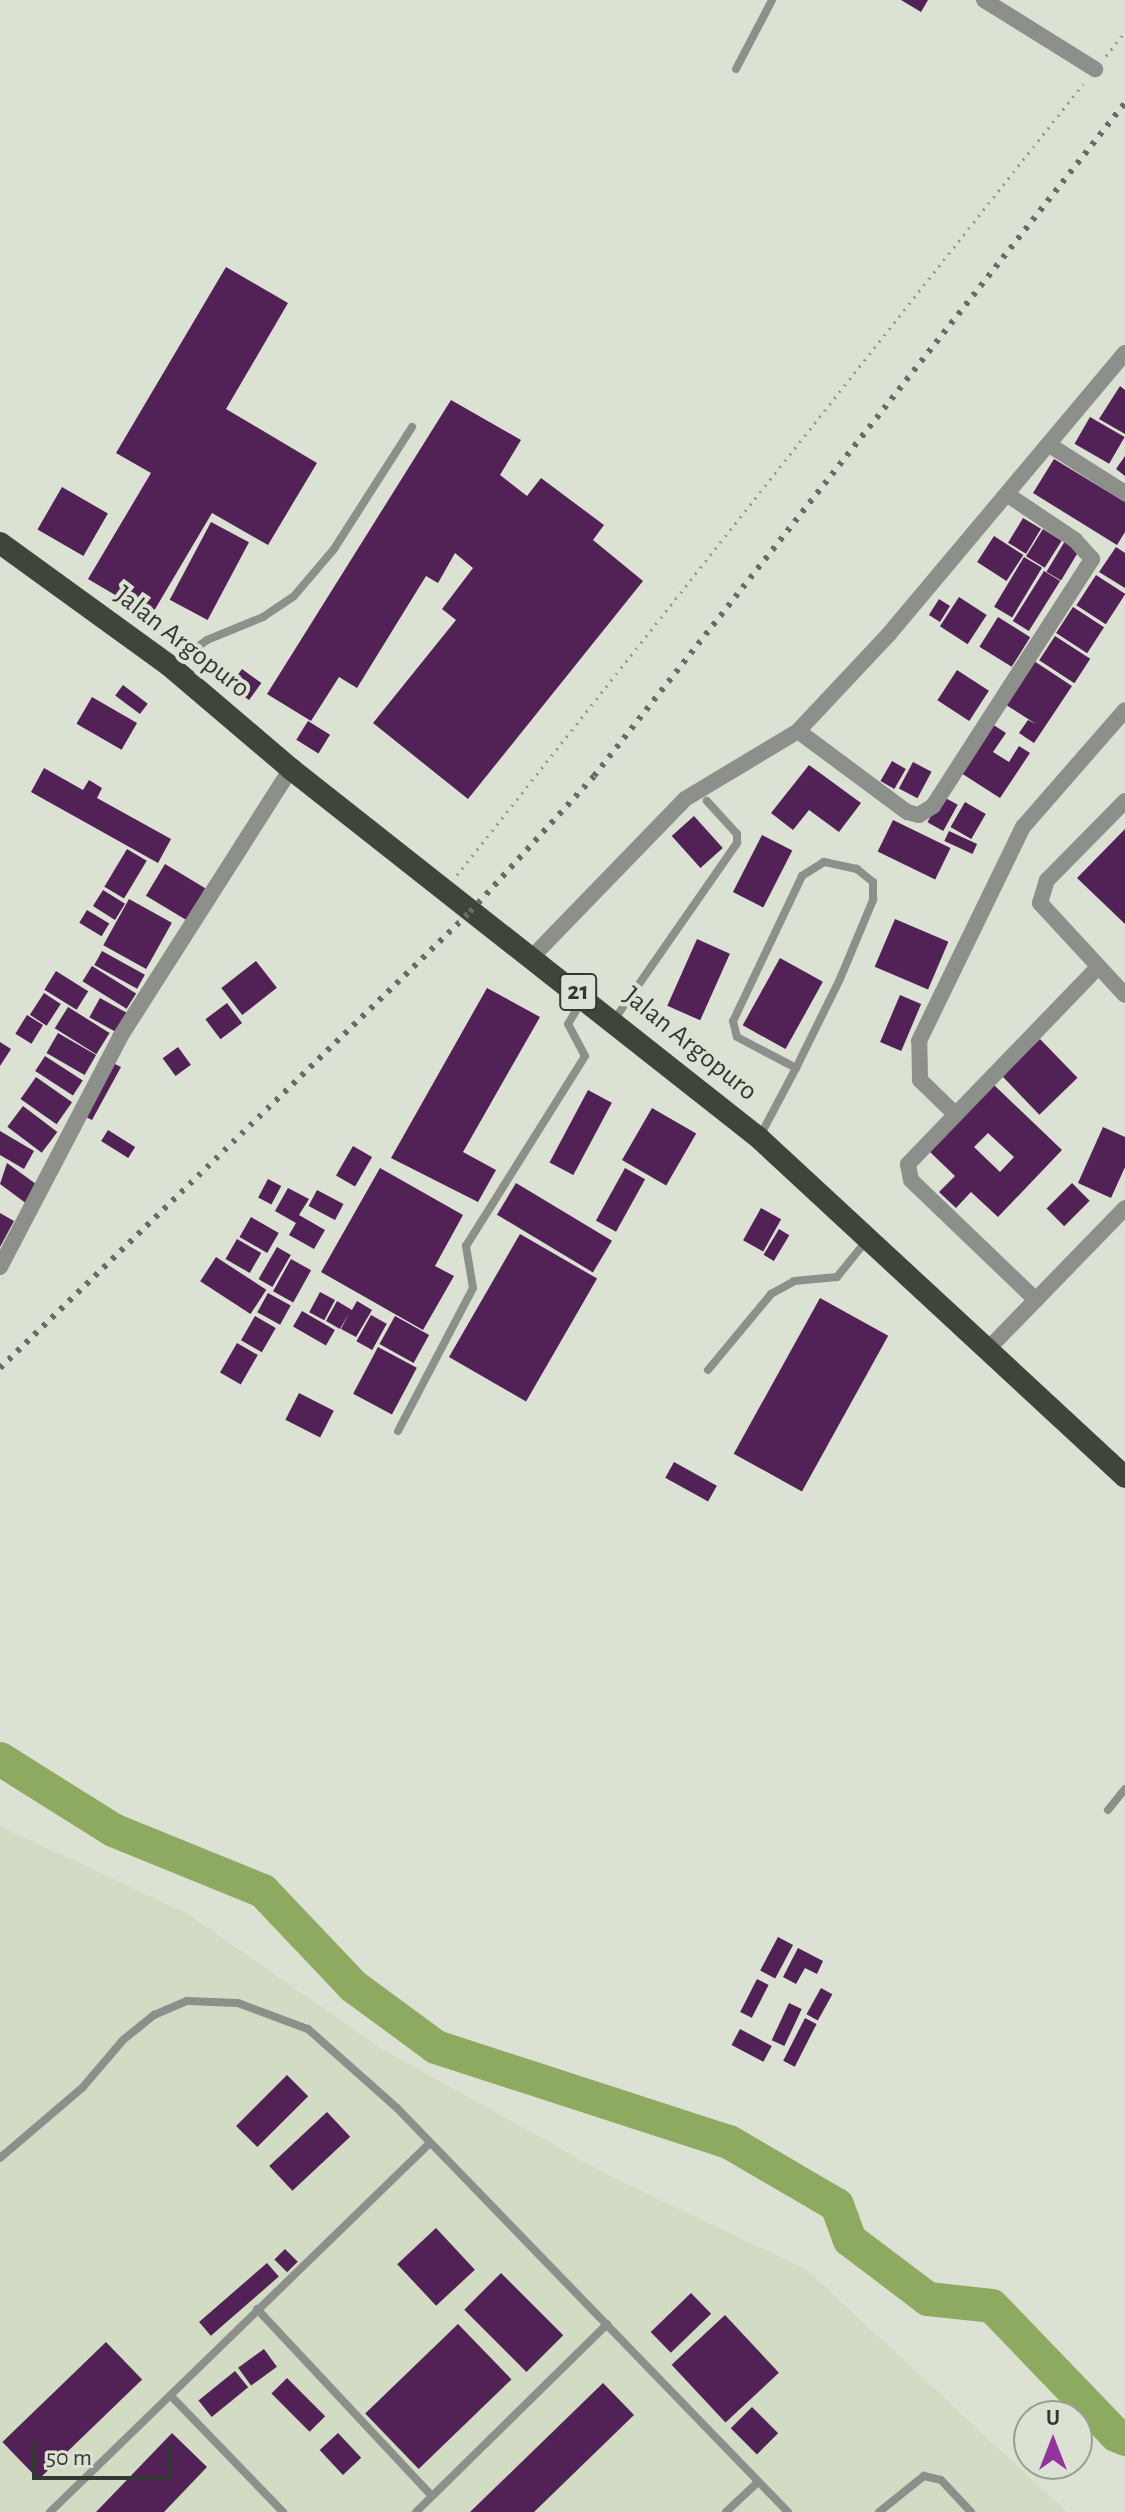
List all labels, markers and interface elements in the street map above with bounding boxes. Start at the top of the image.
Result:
street label: Jalan Argopuro [107,579,257,705]
road number: 21 [558,970,598,1014]
street label: Jalan Argopuro [616,980,764,1108]
north arrow [1013,2400,1093,2480]
text: U [1046,2407,1060,2429]
scale bar [36,2428,176,2478]
text: 50 m [46,2446,92,2470]

